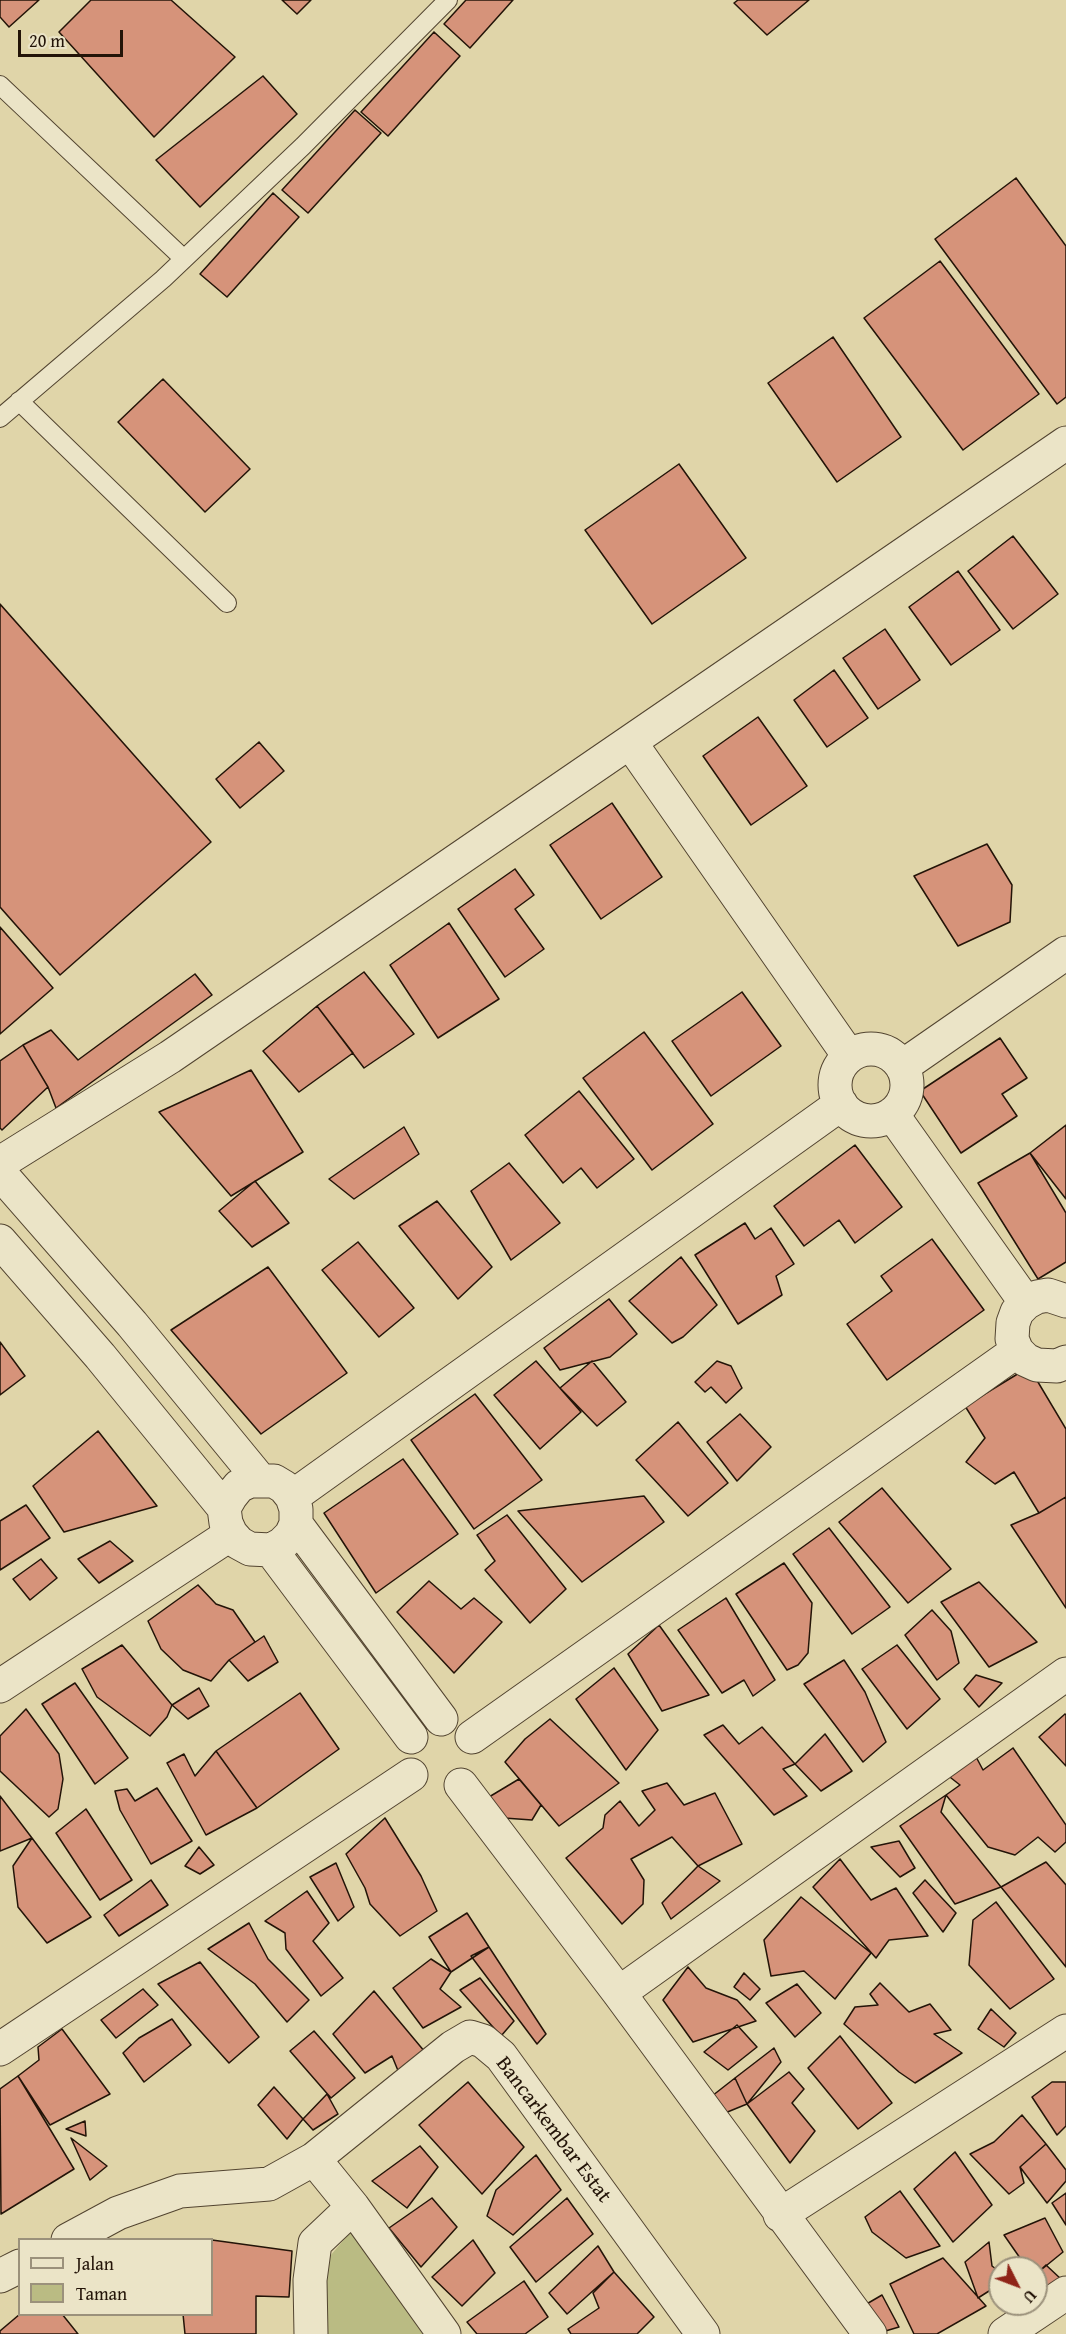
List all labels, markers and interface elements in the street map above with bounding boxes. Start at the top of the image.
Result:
scale bar [21,18,126,56]
text: 20 m [29,27,65,54]
street label: Bancarkembar Estat [490,2052,616,2208]
legend [18,2238,213,2316]
text: Jalan [76,2250,114,2277]
north arrow [988,2256,1048,2316]
text: Taman [76,2280,127,2307]
text: U [1017,2285,1042,2309]

